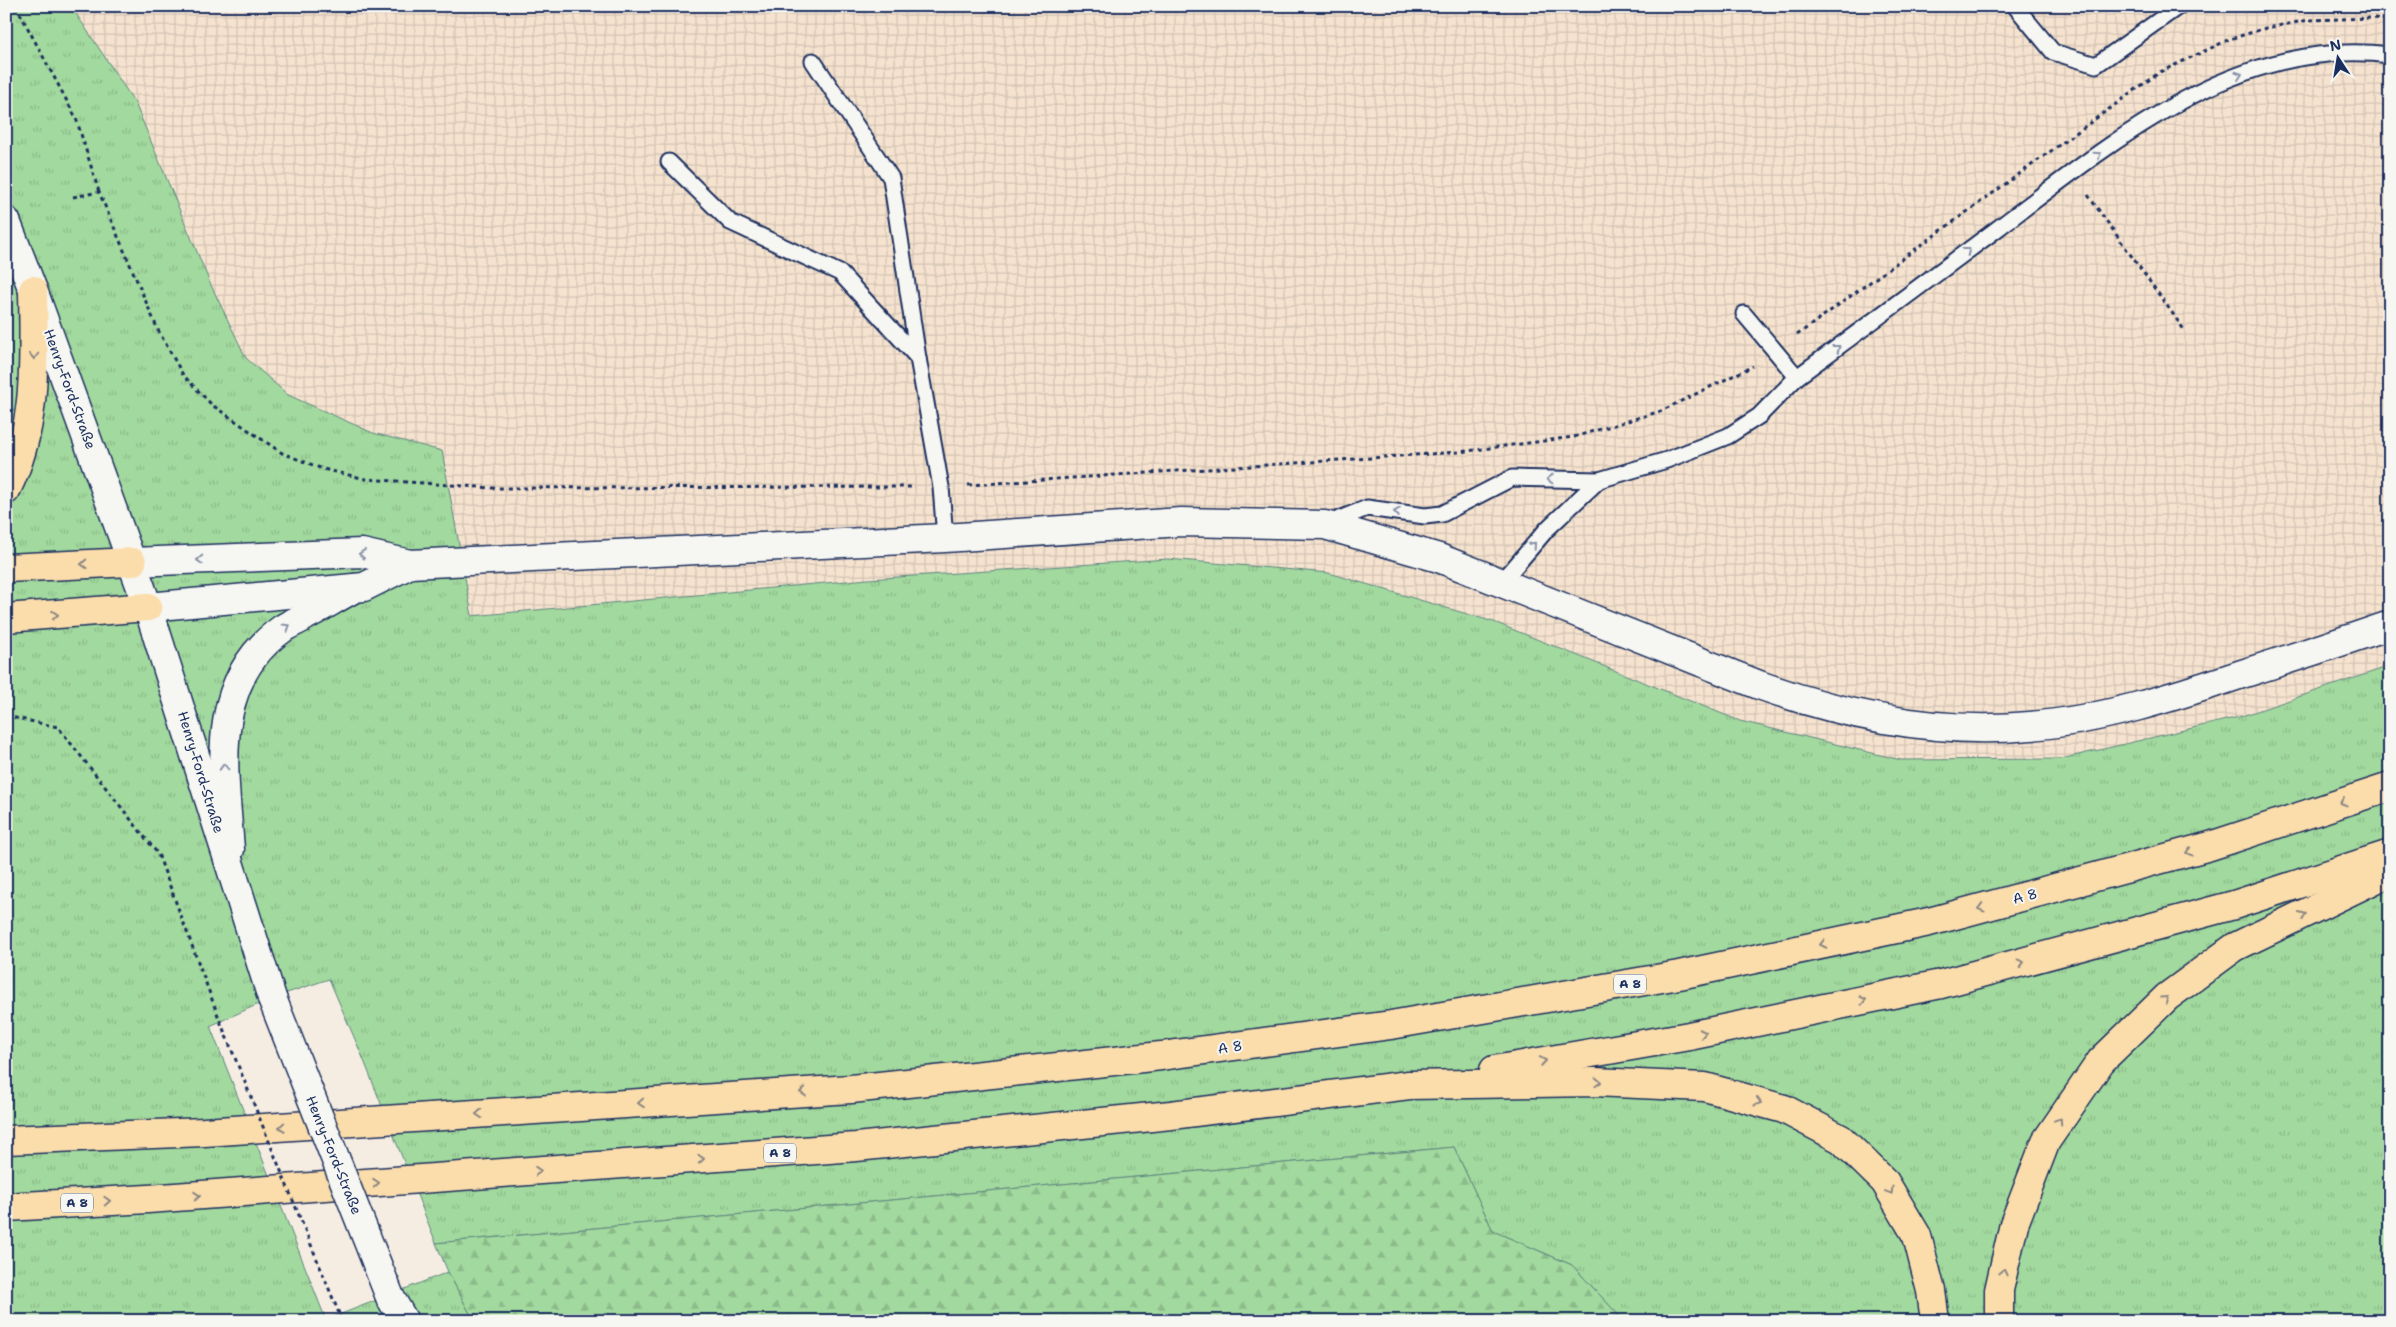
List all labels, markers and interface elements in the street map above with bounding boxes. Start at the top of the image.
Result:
north arrow [2314,32,2364,82]
text: N [2328,35,2343,55]
one-way arrow [2234,71,2242,81]
one-way arrow [2092,152,2102,161]
one-way arrow [1961,248,1971,257]
street label: Henry-Ford-Straße [40,326,100,452]
one-way arrow [1831,345,1840,354]
one-way arrow [29,352,39,360]
one-way arrow [1546,474,1554,484]
one-way arrow [1392,507,1400,518]
one-way arrow [1527,542,1536,551]
one-way arrow [358,549,366,560]
one-way arrow [195,554,203,565]
one-way arrow [79,559,87,570]
one-way arrow [51,610,59,621]
one-way arrow [281,623,290,633]
street label: Henry-Ford-Straße [174,709,228,835]
one-way arrow [219,763,230,771]
one-way arrow [2340,796,2348,806]
one-way arrow [2184,846,2193,857]
street label: A 8 [2011,884,2039,908]
one-way arrow [1977,902,1986,913]
one-way arrow [2298,911,2307,921]
one-way arrow [1819,939,1827,949]
one-way arrow [2016,958,2024,968]
road number: A 8 [1614,974,1646,994]
one-way arrow [1858,996,1867,1006]
one-way arrow [2159,996,2168,1005]
one-way arrow [1699,1029,1708,1039]
street label: A 8 [1216,1036,1244,1058]
one-way arrow [1539,1057,1548,1067]
one-way arrow [1594,1077,1602,1088]
one-way arrow [799,1086,807,1097]
street label: Henry-Ford-Straße [302,1093,366,1217]
one-way arrow [1754,1096,1763,1107]
one-way arrow [636,1097,644,1108]
one-way arrow [474,1108,482,1119]
one-way arrow [2053,1118,2062,1127]
one-way arrow [277,1121,285,1132]
road number: A 8 [764,1144,796,1162]
one-way arrow [697,1153,705,1164]
one-way arrow [535,1165,543,1176]
one-way arrow [373,1177,381,1188]
one-way arrow [1884,1185,1894,1194]
one-way arrow [193,1190,201,1201]
road number: A 8 [61,1194,93,1212]
one-way arrow [104,1196,112,1207]
one-way arrow [1997,1268,2008,1277]

